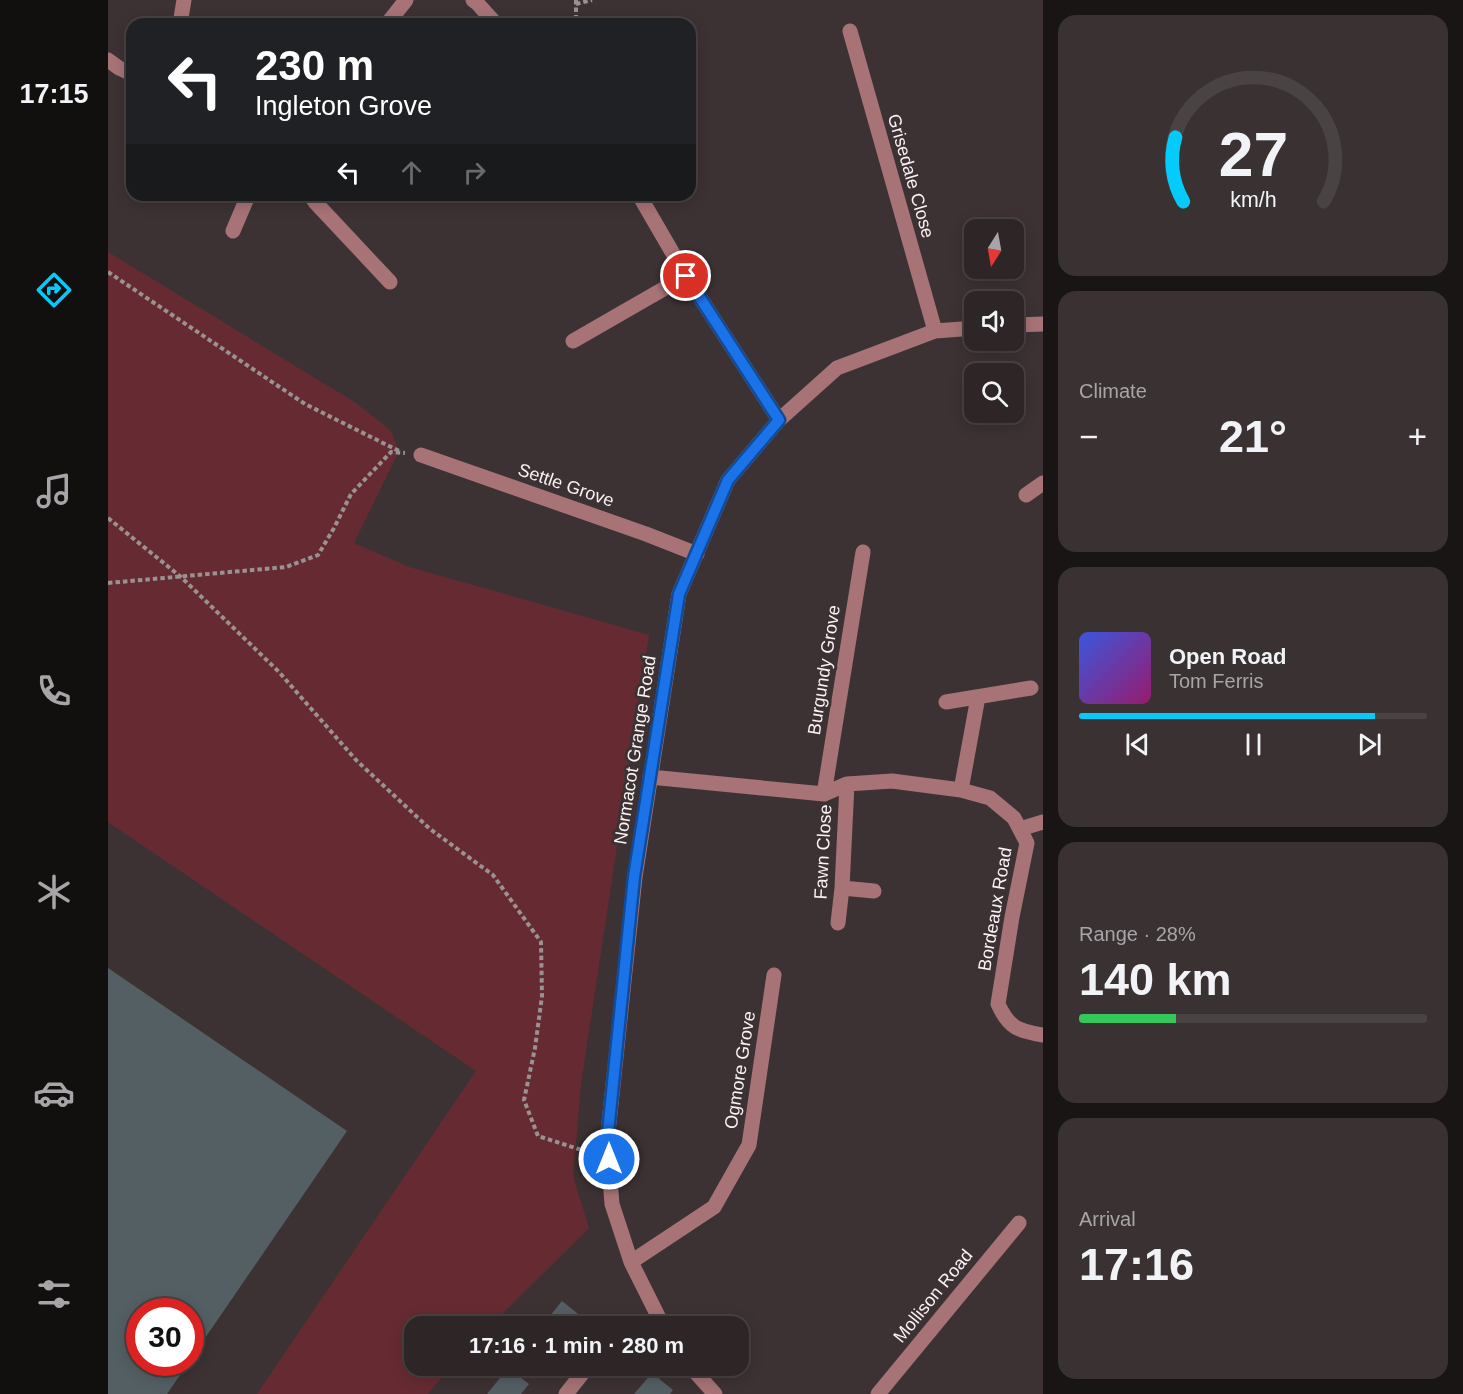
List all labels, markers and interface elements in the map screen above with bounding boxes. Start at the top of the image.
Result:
icon: left [156,42,234,120]
text: 230 m [255,42,374,89]
text: 17:15 [19,79,89,109]
text: Ingleton Grove [255,91,432,121]
street label: Grisedale Close [884,112,938,240]
text: 27 [1218,121,1288,190]
icon: left [332,156,365,189]
icon: ahead [395,156,428,189]
icon: right [458,156,491,189]
text: km/h [1230,189,1276,213]
north arrow [964,219,1024,279]
map controls [964,219,1024,423]
pin [660,250,711,301]
icon: arrive [669,259,702,292]
icon: directions [33,269,75,311]
button: sound [964,291,1024,351]
button: search [964,363,1024,423]
text: Climate [1079,380,1147,402]
text: 21° [1219,411,1287,462]
text: − [1079,418,1098,455]
text: + [1408,418,1427,455]
street label: Settle Grove [515,459,617,511]
icon: music [33,470,75,512]
street label: Burgundy Grove [804,604,844,736]
text: Open Road [1169,644,1286,669]
street label: Normacot Grange Road [610,654,660,846]
icon: phone [33,670,75,712]
text: Tom Ferris [1169,670,1263,692]
icon: previous [1121,728,1154,761]
icon: pause [1237,728,1270,761]
icon: next [1353,728,1386,761]
street label: Fawn Close [811,804,835,900]
street label: Bordeaux Road [974,846,1016,972]
icon: climate [33,871,75,913]
text: Range · 28% [1079,923,1196,945]
text: 140 km [1079,954,1232,1005]
street label: Ogmore Grove [721,1010,759,1130]
icon: car [33,1072,75,1114]
position arrow [577,1127,641,1191]
text: Arrival [1079,1208,1136,1230]
text: 17:16 [1079,1239,1194,1290]
street label: Mollison Road [889,1245,977,1347]
icon: filters [33,1273,75,1315]
speed limit sign: 30 [126,1298,204,1376]
text: 17:16 · 1 min · 280 m [469,1333,684,1358]

